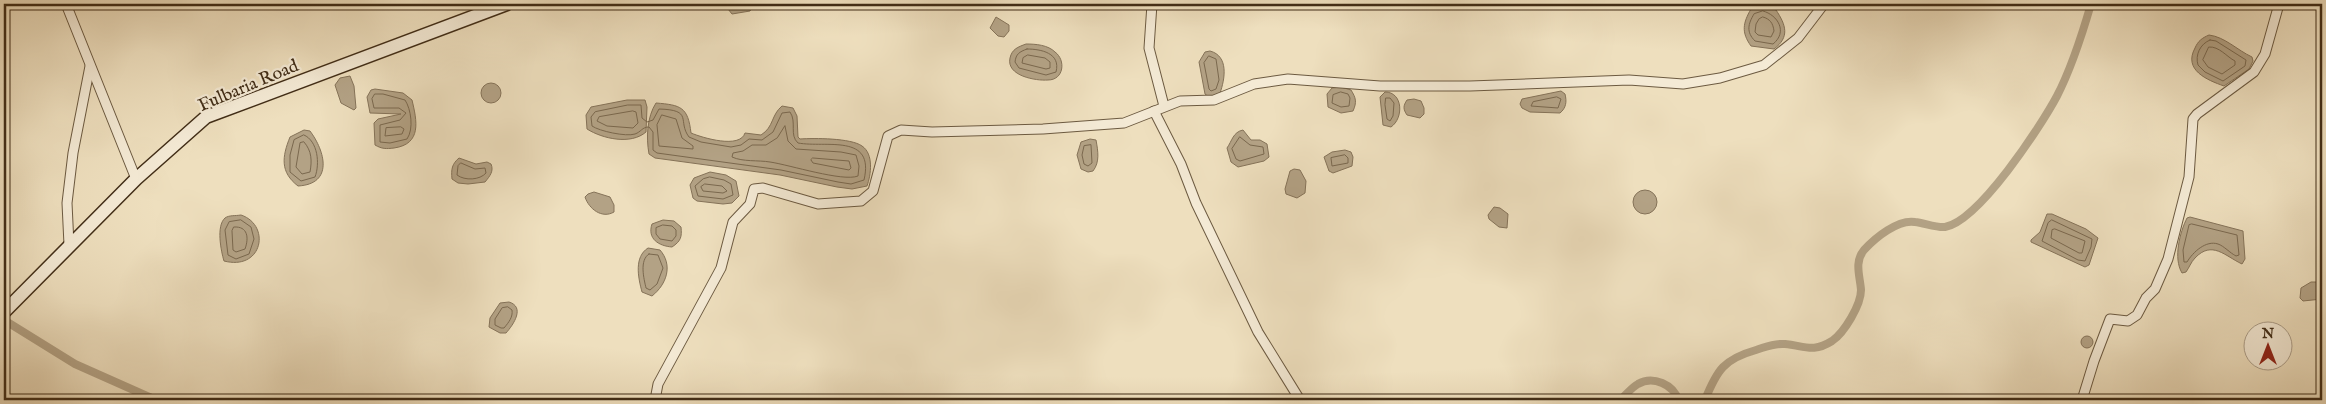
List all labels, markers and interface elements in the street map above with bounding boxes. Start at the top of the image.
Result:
street label: Fulbaria Road [195,55,303,118]
north arrow [2244,322,2294,372]
text: N [2261,325,2274,343]

